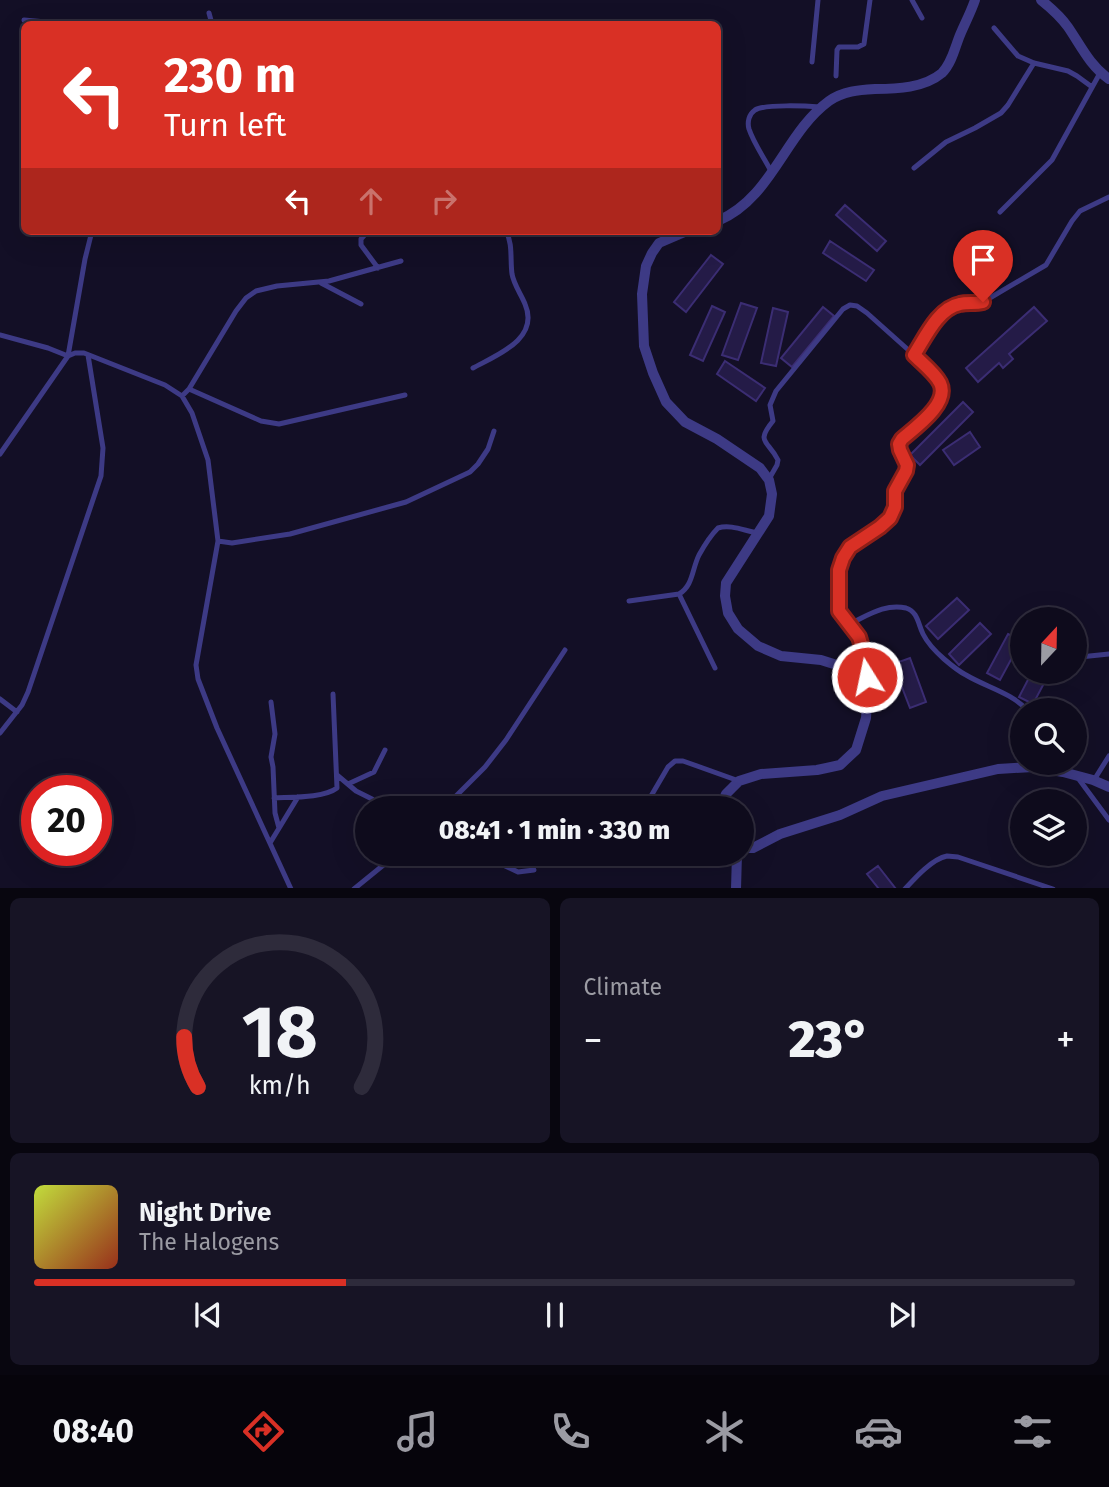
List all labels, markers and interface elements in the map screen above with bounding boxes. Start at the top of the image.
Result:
text: 230 m [164,46,296,105]
icon: left [49,49,140,140]
text: Turn left [164,106,286,144]
icon: left [279,182,317,220]
icon: ahead [352,182,390,220]
icon: right [425,182,463,220]
pin [953,230,1013,302]
icon: arrive [964,241,1002,279]
north arrow [1010,607,1087,684]
map controls [1010,607,1087,866]
position arrow [830,640,904,714]
button: search [1010,698,1087,775]
speed limit sign: 20 [21,775,112,866]
button: layers [1010,789,1087,866]
text: 08:41 · 1 min · 330 m [439,815,670,846]
text: Climate [584,973,662,1001]
text: 18 [242,989,318,1076]
text: 23° [789,1008,870,1071]
text: − [584,1017,603,1063]
text: + [1056,1017,1075,1063]
text: km/h [249,1070,311,1100]
text: Night Drive [139,1197,271,1228]
text: The Halogens [139,1228,279,1256]
icon: previous [189,1296,227,1334]
icon: pause [536,1296,574,1334]
icon: next [883,1296,921,1334]
icon: directions [239,1407,288,1456]
icon: music [393,1407,442,1456]
icon: phone [546,1407,595,1456]
icon: climate [700,1407,749,1456]
icon: car [854,1407,903,1456]
icon: filters [1008,1407,1057,1456]
text: 08:40 [52,1412,134,1450]

